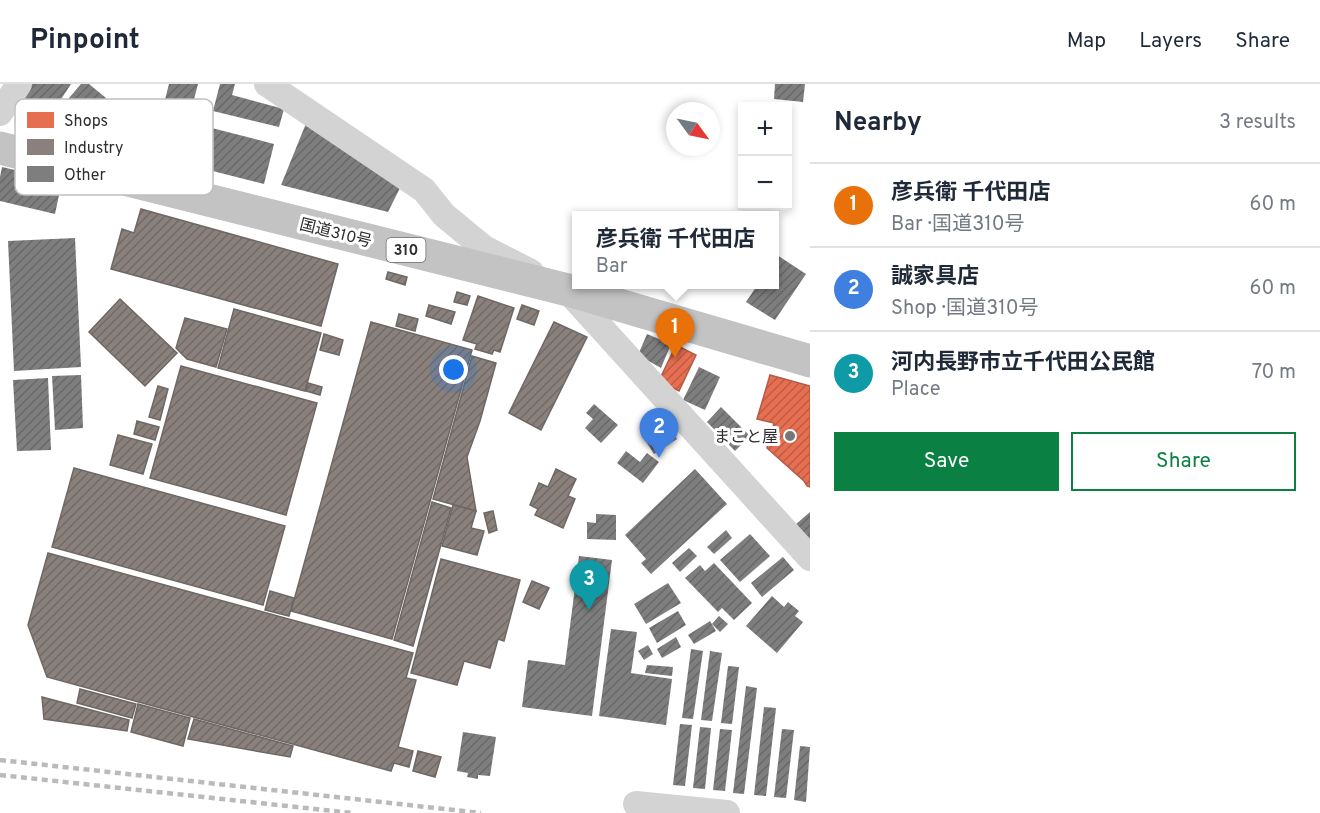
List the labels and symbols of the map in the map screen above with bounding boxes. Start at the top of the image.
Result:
legend [15,99,213,195]
north arrow [666,102,720,156]
text: Shops [64,112,108,132]
text: Industry [64,139,123,159]
text: Other [64,166,106,186]
street label: 国道310号 [297,215,374,253]
road number: 310 [386,238,426,262]
pin: 1 [656,308,694,358]
your location [439,355,468,384]
pin: 2 [640,408,678,458]
place label: まこと屋 [714,428,778,448]
marker: まこと屋 [783,429,797,443]
pin: 3 [570,560,608,610]

